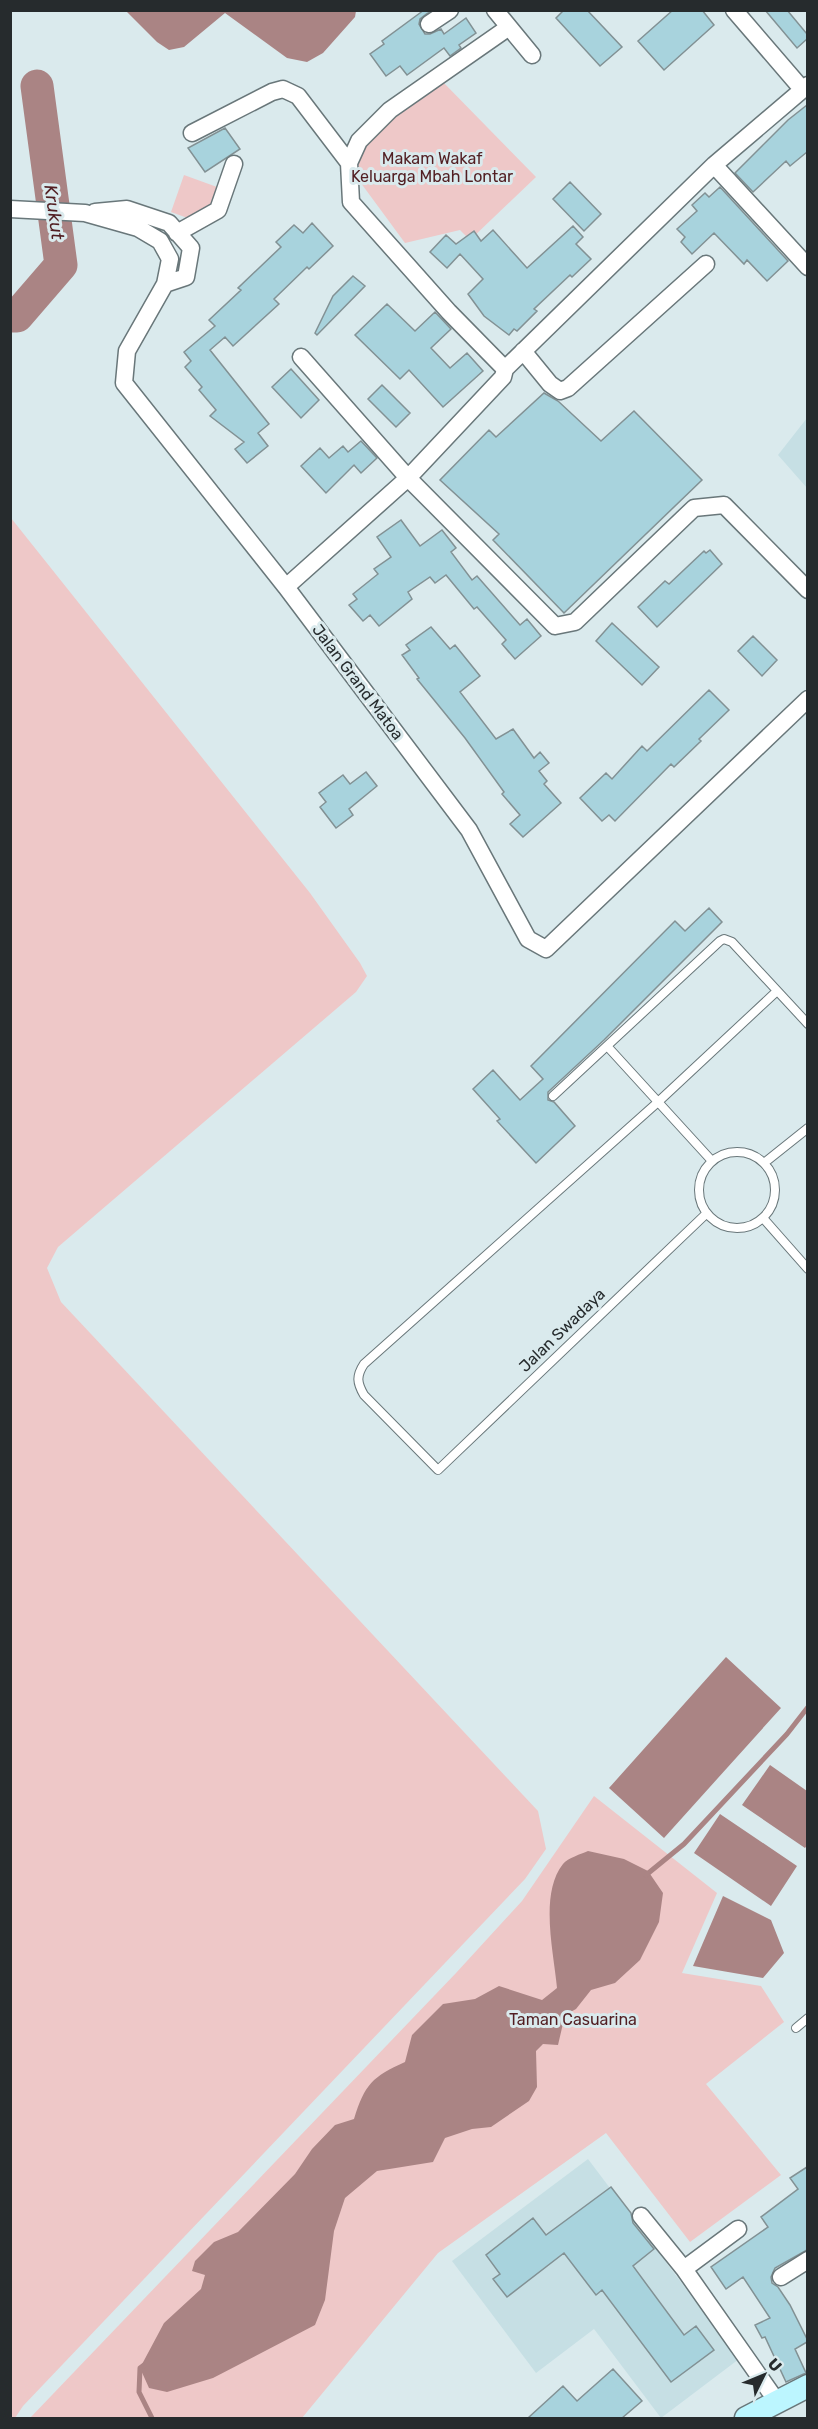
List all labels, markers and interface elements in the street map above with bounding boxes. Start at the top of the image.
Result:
park label: Makam Wakaf Keluarga Mbah Lontar [351,149,513,186]
water label: Krukut [39,183,69,242]
street label: Jalan Grand Matoa [308,620,408,744]
street label: Jalan Swadaya [515,1284,609,1376]
park label: Taman Casuarina [509,2010,637,2029]
north arrow [734,2345,794,2405]
text: U [764,2354,786,2376]

